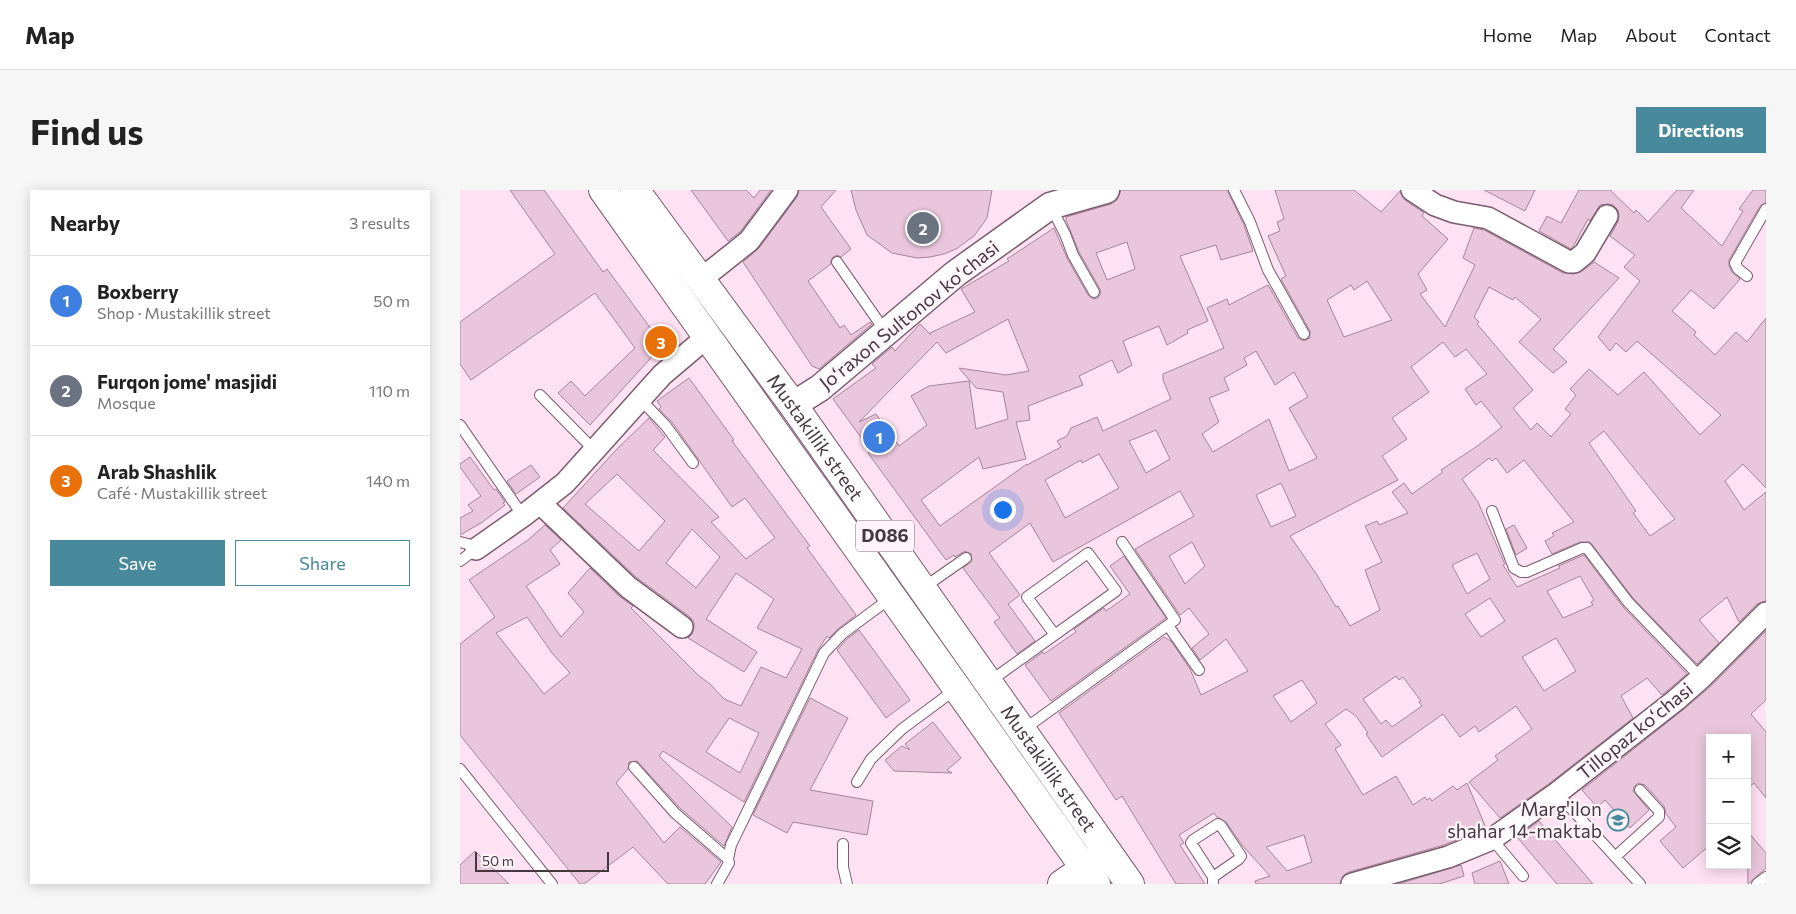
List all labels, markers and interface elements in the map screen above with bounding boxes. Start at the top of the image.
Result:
text: Map [25,20,75,49]
text: Home [1483,24,1532,46]
text: Map [1560,24,1597,46]
text: About [1625,24,1677,46]
text: Contact [1705,24,1771,46]
button: Directions [1636,107,1766,153]
text: Find us [30,109,144,152]
pin: 2 [907,209,939,247]
text: Nearby [50,210,120,235]
text: 3 results [349,213,410,232]
street label: Joʻraxon Sultonov koʻchasi [814,235,1003,394]
text: Boxberry [97,280,179,303]
text: 1 [62,291,70,310]
text: 50 m [373,291,410,310]
text: Shop · Mustakillik street [97,303,271,322]
pin: 3 [645,323,677,361]
street label: Mustakillik street [763,369,869,505]
text: Furqon jome' masjidi [97,370,277,393]
text: 2 [61,381,71,400]
text: 110 m [369,381,410,400]
text: Mosque [97,393,156,412]
pin: 1 [863,418,895,456]
text: Arab Shashlik [97,460,217,483]
text: 3 [61,471,71,490]
text: 140 m [366,471,410,490]
text: Café · Mustakillik street [97,483,267,502]
your location [990,497,1016,523]
road number: D086 [856,521,914,552]
button: Save [50,540,225,586]
button: Share [235,540,410,586]
street label: Tillopaz koʻchasi [1572,677,1697,784]
street label: Mustakillik street [996,700,1102,836]
map controls [1706,734,1751,869]
button: + [1706,734,1751,779]
button: − [1706,779,1751,824]
place label: Marg'ilon shahar 14-maktab [1447,797,1602,842]
school or university icon: Marg'ilon shahar 14-maktab [1606,808,1630,832]
button: layers [1706,824,1751,869]
scale bar [475,849,609,872]
text: 50 m [482,852,514,869]

